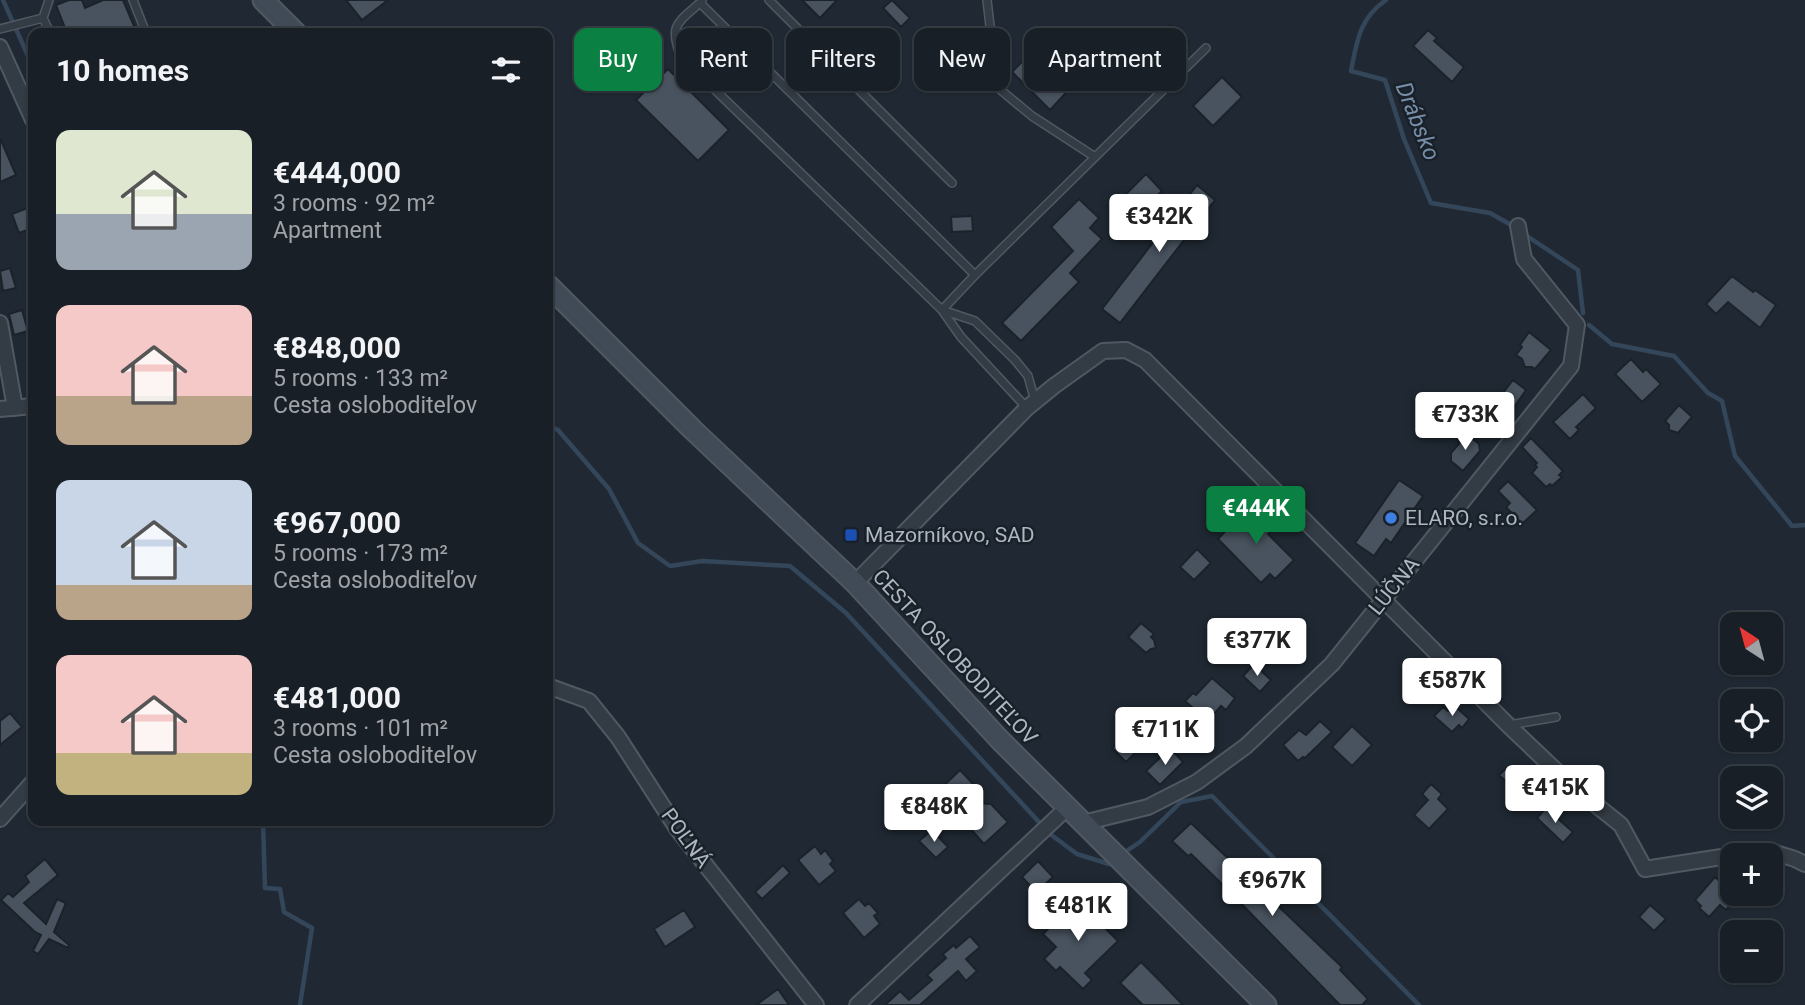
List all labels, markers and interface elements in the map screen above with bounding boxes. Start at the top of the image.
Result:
chip: Buy [574,28,662,91]
chip: Rent [676,28,772,91]
chip: Filters [786,28,900,91]
chip: New [914,28,1010,91]
chip: Apartment [1024,28,1186,91]
icon: filters [487,51,525,89]
text: 10 homes [56,53,189,88]
water label: Drábsko [1390,78,1445,164]
text: €444,000 [273,155,401,190]
icon: home [112,158,196,242]
text: 3 rooms · 92 m² [273,190,435,217]
pin: €342K [1110,194,1208,254]
text: €342K [1125,203,1193,230]
text: Apartment [273,217,382,244]
text: €848,000 [273,330,401,365]
icon: home [112,333,196,417]
text: 5 rooms · 133 m² [273,365,448,392]
text: Cesta osloboditeľov [273,392,477,419]
pin: €733K [1416,392,1514,452]
text: €733K [1431,401,1499,428]
pin: €444K [1207,486,1305,546]
text: €444K [1222,495,1290,522]
text: €967,000 [273,505,401,540]
place label: ELARO, s.r.o. [1405,506,1523,530]
icon: home [112,508,196,592]
marker: ELARO, s.r.o. [1383,510,1399,526]
place label: Mazorníkovo, SAD [865,523,1035,547]
marker: Mazorníkovo, SAD [843,527,859,543]
text: 5 rooms · 173 m² [273,540,448,567]
street label: LÚČNA [1364,552,1425,620]
street label: CESTA OSLOBODITEĽOV [868,565,1043,750]
text: Cesta osloboditeľov [273,567,477,594]
north arrow [1720,612,1783,676]
map controls [1720,612,1783,983]
pin: €377K [1208,618,1306,678]
text: €377K [1223,627,1291,654]
pin: €587K [1403,658,1501,718]
text: €587K [1418,667,1486,694]
text: €481,000 [273,680,401,715]
icon: home [112,683,196,767]
button: locate [1720,689,1783,752]
pin: €711K [1116,708,1214,767]
text: 3 rooms · 101 m² [273,715,448,742]
text: €711K [1131,716,1199,743]
text: Cesta osloboditeľov [273,742,477,769]
pin: €415K [1506,766,1604,825]
button: layers [1720,766,1783,829]
text: €415K [1521,774,1589,801]
pin: €848K [885,784,983,844]
text: €848K [900,793,968,820]
street label: POĽNÁ [656,803,716,873]
button: + [1720,843,1783,906]
pin: €967K [1223,858,1321,918]
text: €967K [1238,867,1306,894]
pin: €481K [1029,884,1127,943]
text: €481K [1044,892,1112,919]
button: − [1720,920,1783,983]

